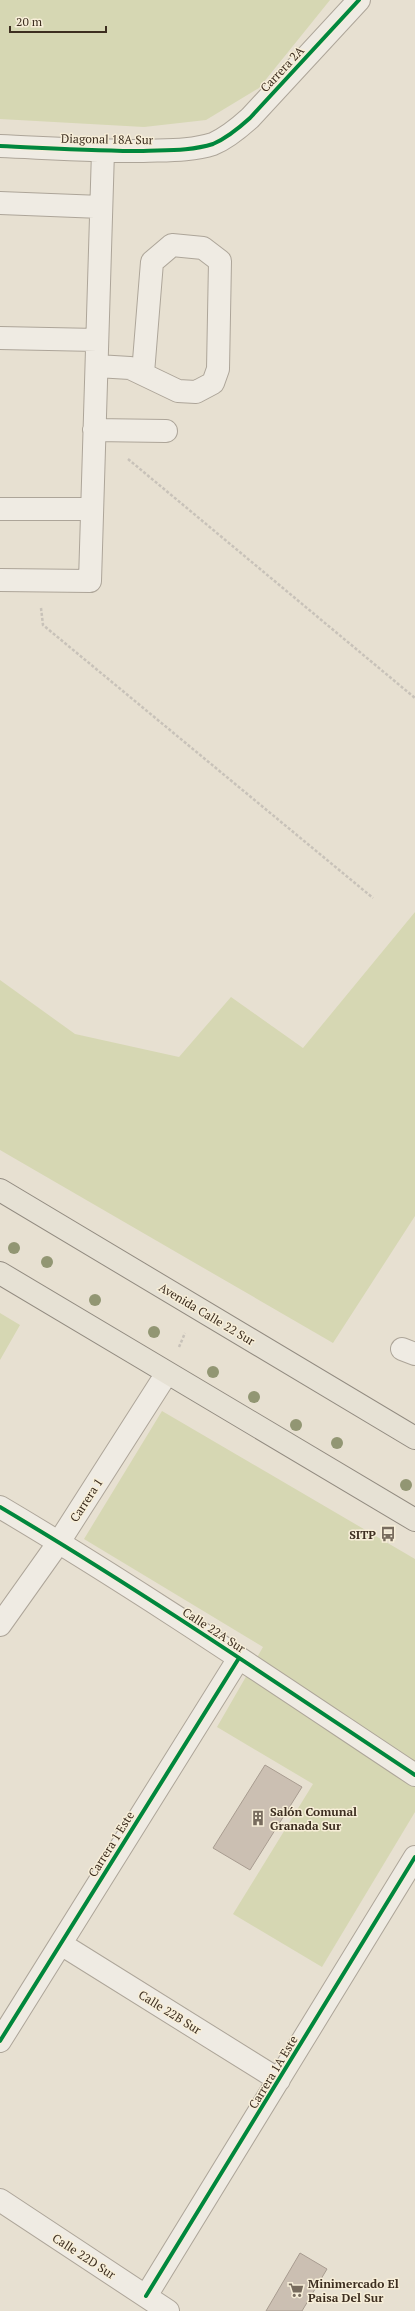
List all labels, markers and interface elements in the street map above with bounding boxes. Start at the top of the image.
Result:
scale bar [10,8,106,34]
text: 20 m [16,14,43,29]
street label: Carrera 2A [257,42,308,95]
street label: Diagonal 18A Sur [61,131,154,147]
street label: Avenida Calle 22 Sur [156,1279,258,1349]
street label: Carrera 1 [66,1475,106,1525]
bus stop icon: SITP [379,1525,397,1543]
place label: SITP [349,1527,376,1542]
street label: Calle 22A Sur [180,1604,248,1656]
place label: Salón Comunal Granada Sur [270,1804,357,1833]
street label: Carrera 1 Este [85,1808,137,1880]
building icon: Salón Comunal Granada Sur [249,1809,267,1827]
street label: Calle 22B Sur [136,1987,204,2037]
street label: Carrera 1A Este [245,2033,301,2111]
street label: Calle 22D Sur [50,2230,119,2282]
place label: Minimercado El Paisa Del Sur [308,2276,399,2305]
supermarket icon: Minimercado El Paisa Del Sur [287,2281,305,2299]

